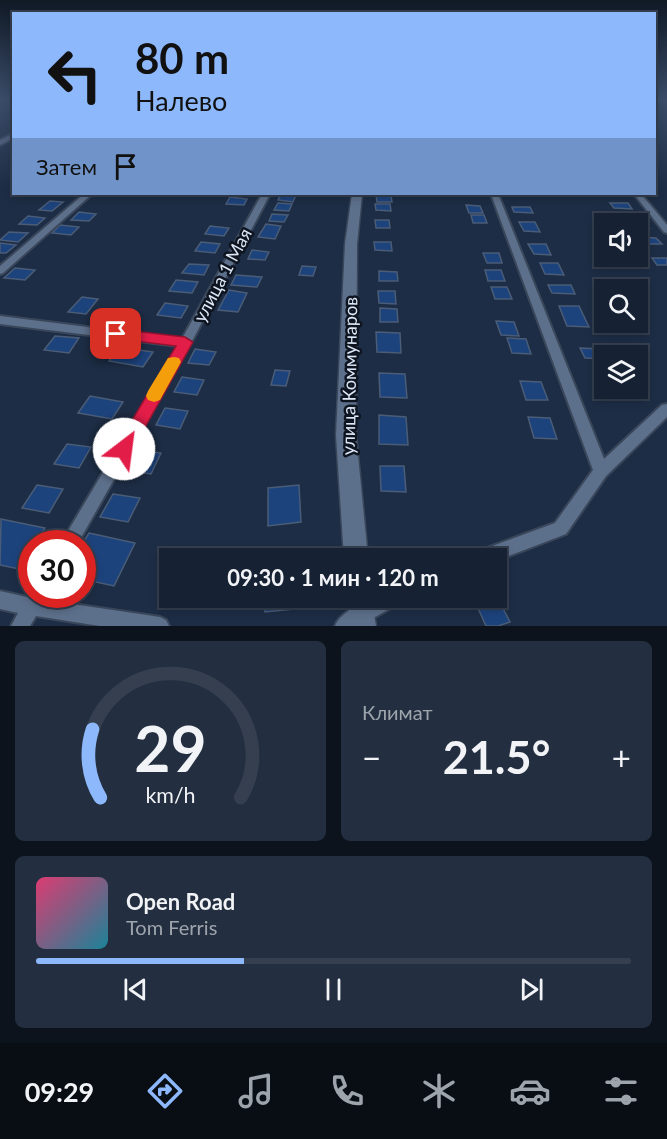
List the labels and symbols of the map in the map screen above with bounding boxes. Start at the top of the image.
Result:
street label: улица 1 Мая [188,224,256,326]
street label: улица Коммунаров [337,297,361,455]
pin [90,308,141,359]
position arrow [92,417,156,481]
speed limit sign: 30 [18,530,96,608]

